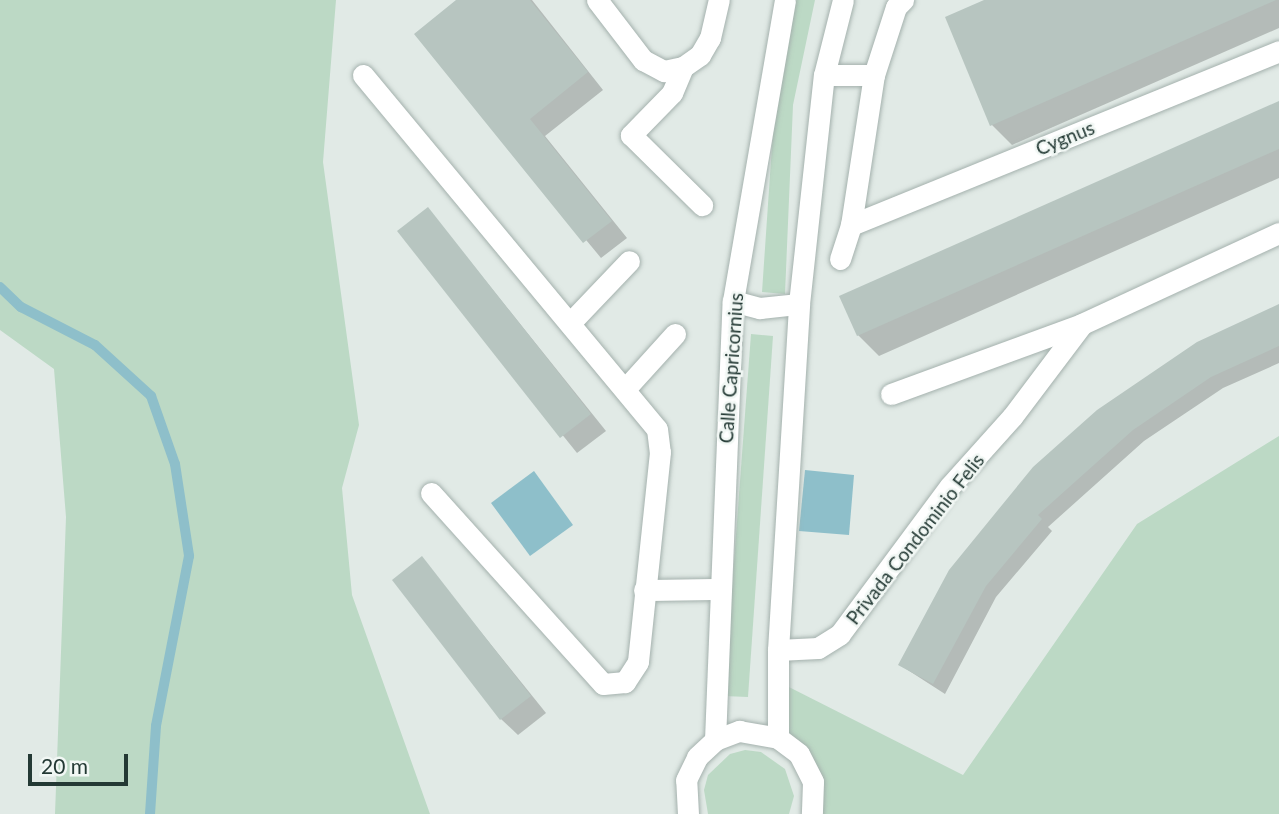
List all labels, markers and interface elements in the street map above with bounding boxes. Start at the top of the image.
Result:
street label: Cygnus [1032,116,1098,160]
street label: Calle Capricornius [714,292,748,444]
street label: Privada Condominio Felis [841,449,989,629]
scale bar [32,740,131,784]
text: 20 m [41,753,88,778]

